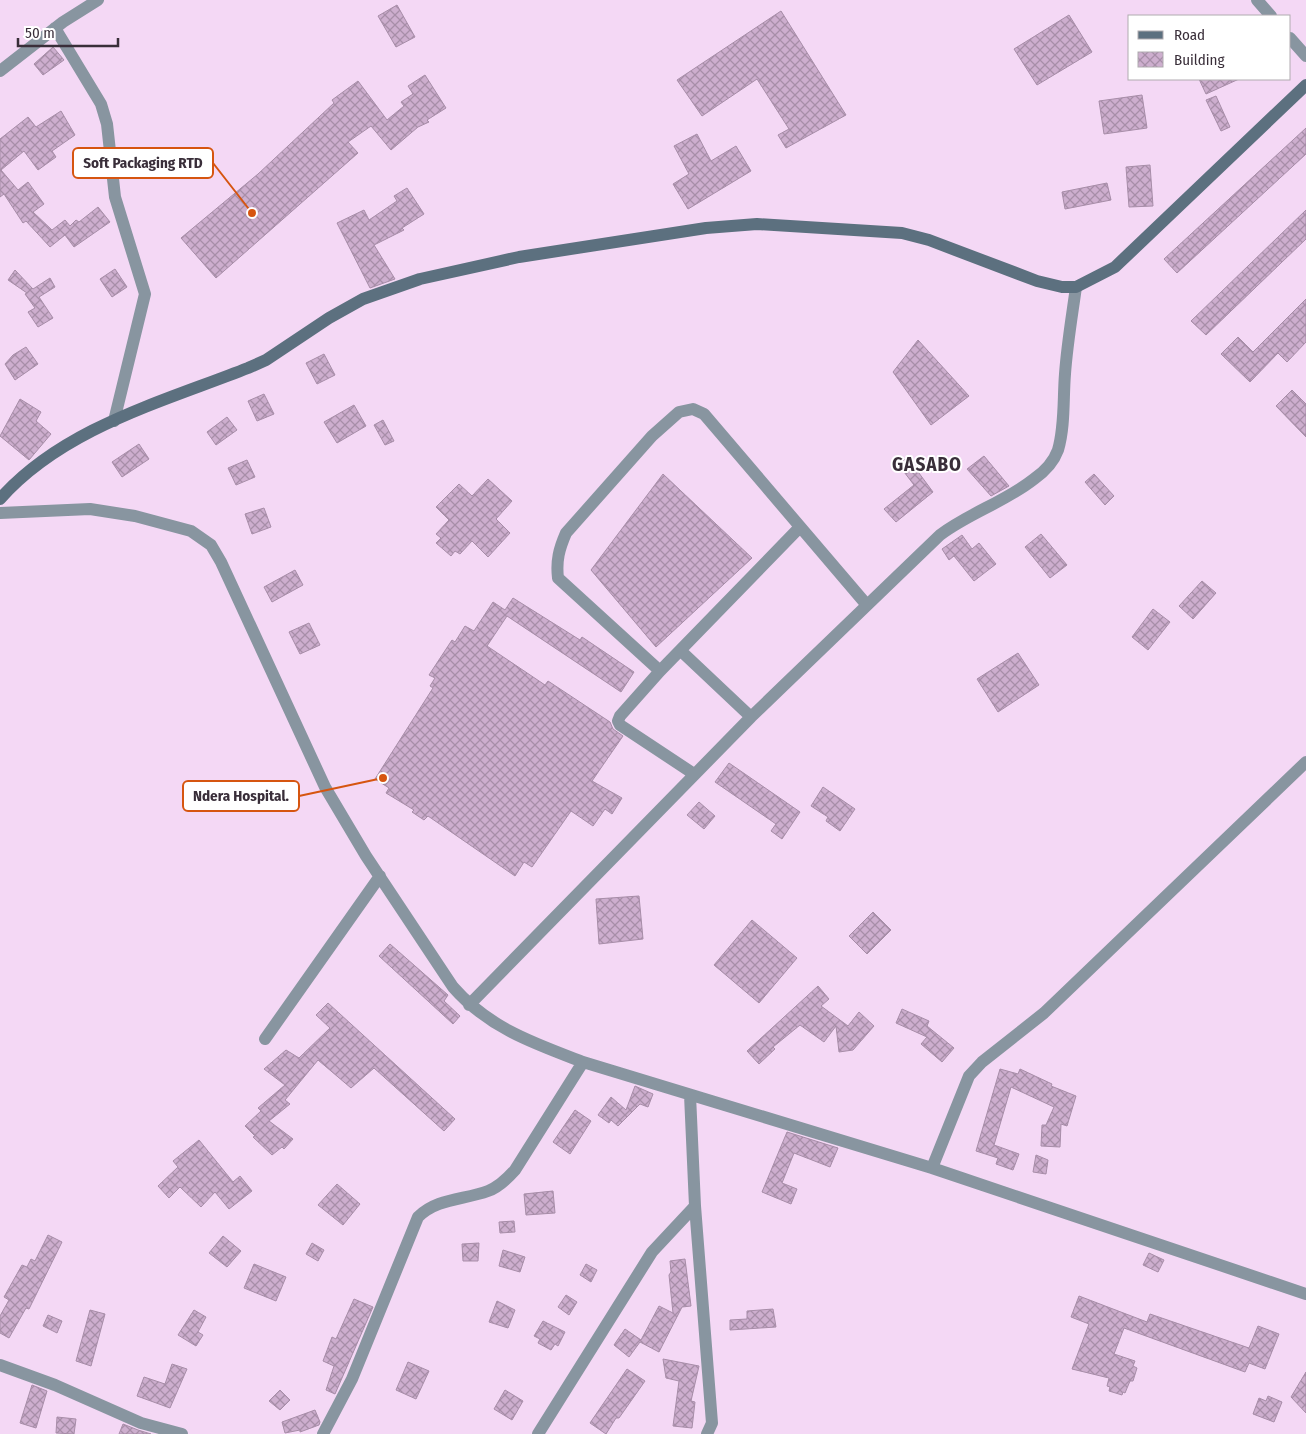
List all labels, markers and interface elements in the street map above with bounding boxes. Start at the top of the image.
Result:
scale bar [18,15,118,47]
legend [1128,15,1291,80]
text: 50 m [25,24,55,42]
text: Road [1174,26,1205,44]
text: Building [1174,51,1225,69]
callout: Soft Packaging RTD [73,148,213,178]
text: Soft Packaging RTD [83,154,203,172]
district label: GASABO [892,453,962,476]
callout: Ndera Hospital. [183,781,299,811]
text: Ndera Hospital. [193,787,290,805]

